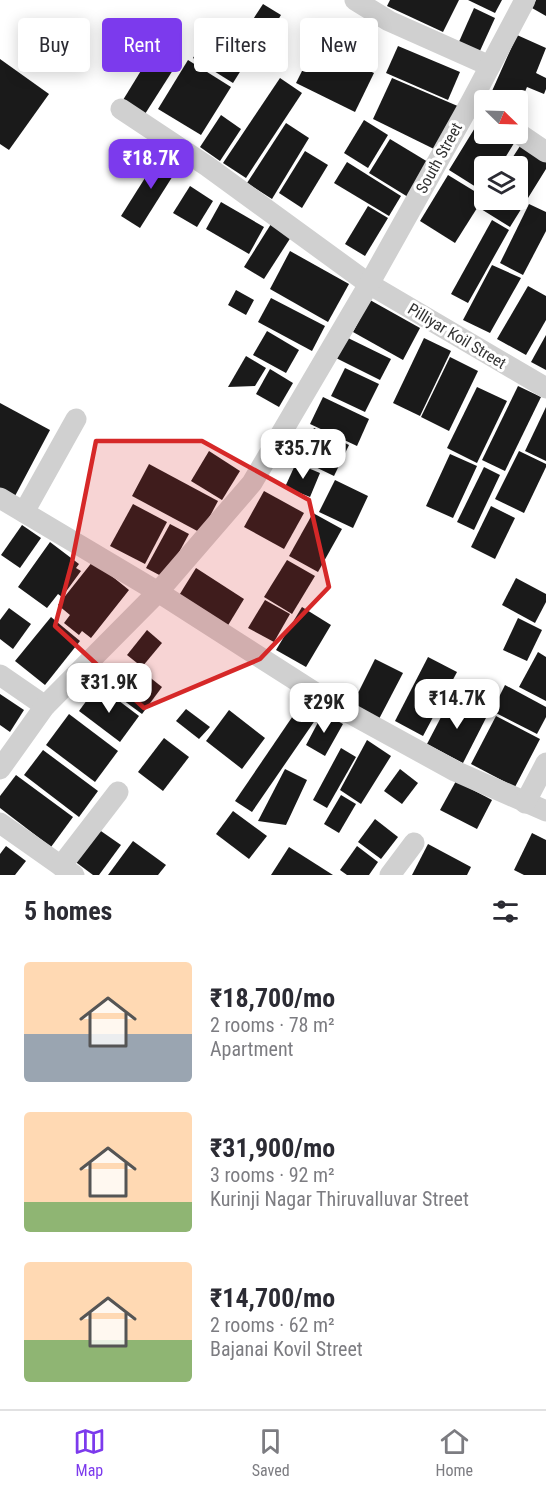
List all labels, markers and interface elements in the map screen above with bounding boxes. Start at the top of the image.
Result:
chip: Buy [18,18,90,72]
chip: Rent [102,18,182,72]
chip: Filters [194,18,288,72]
chip: New [300,18,378,72]
north arrow [474,90,528,144]
map controls [474,90,528,210]
street label: South Street [412,119,466,197]
pin: ₹18.7K [102,139,200,190]
text: ₹18.7K [123,146,179,170]
button: layers [474,156,528,210]
street label: Pilliyar Koil Street [404,299,510,373]
pin: ₹35.7K [254,429,352,480]
text: ₹35.7K [275,436,331,460]
pin: ₹31.9K [60,663,158,714]
text: ₹31.9K [81,670,137,694]
pin: ₹14.7K [408,679,506,730]
pin: ₹29K [288,683,360,734]
text: ₹14.7K [429,686,485,710]
text: ₹29K [304,690,344,714]
icon: filters [489,895,522,928]
text: 5 homes [24,896,112,926]
text: ₹18,700/mo [210,983,335,1013]
icon: home [72,986,144,1058]
text: 2 rooms · 78 m² [210,1013,335,1037]
text: Apartment [210,1037,294,1061]
text: ₹31,900/mo [210,1133,335,1163]
icon: home [72,1136,144,1208]
text: 3 rooms · 92 m² [210,1163,335,1187]
text: Kurinji Nagar Thiruvalluvar Street [210,1187,469,1211]
text: ₹14,700/mo [210,1283,335,1313]
icon: home [72,1286,144,1358]
text: 2 rooms · 62 m² [210,1313,335,1337]
text: Bajanai Kovil Street [210,1337,363,1361]
tab: Map [73,1425,106,1480]
tab: Saved [252,1425,290,1480]
tab: Home [436,1425,473,1480]

